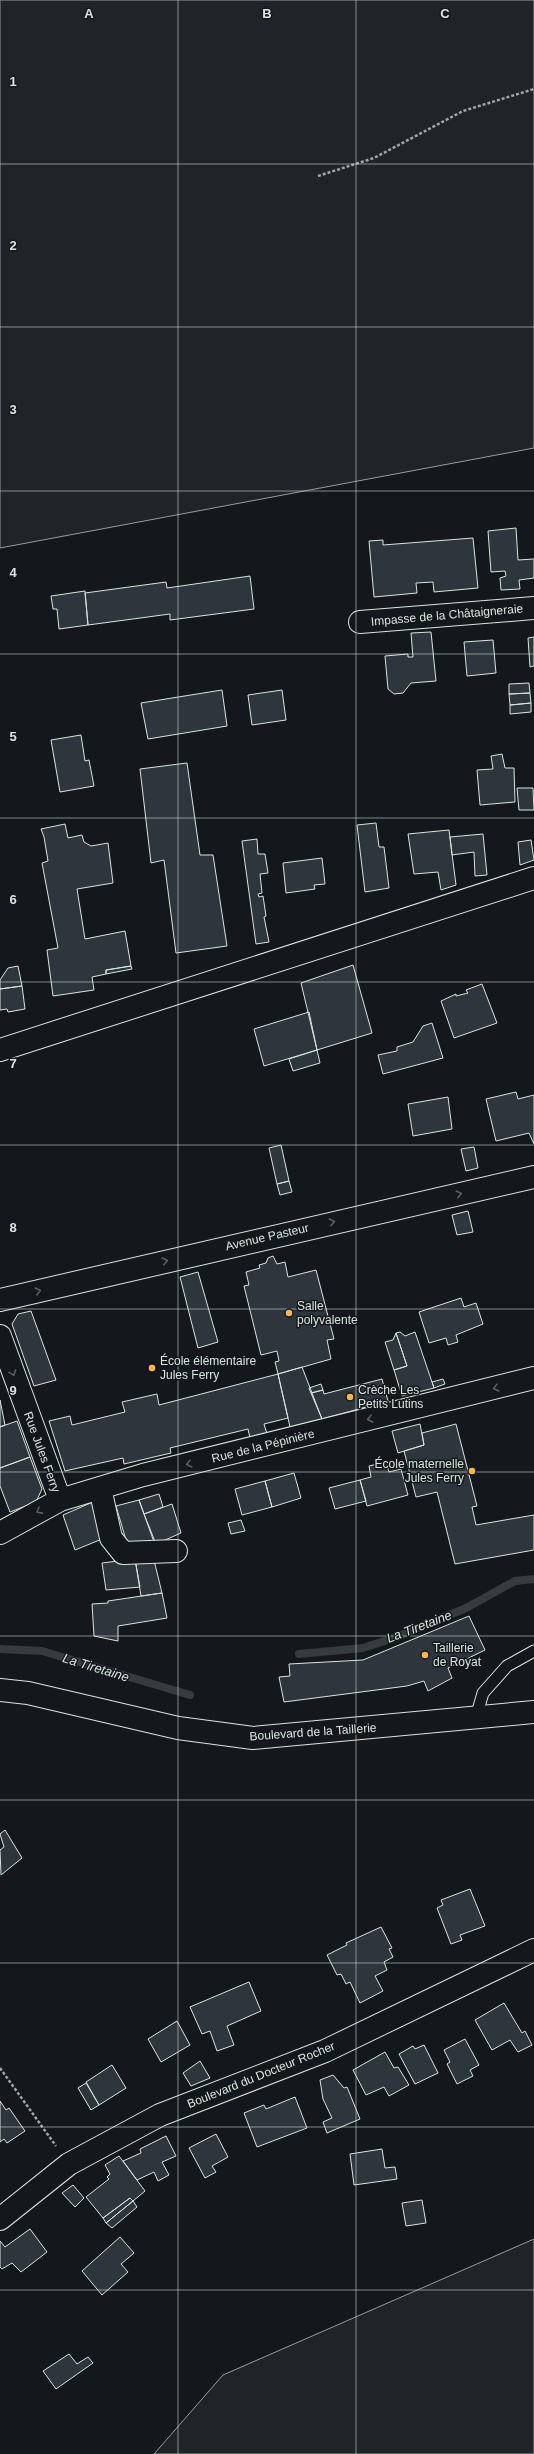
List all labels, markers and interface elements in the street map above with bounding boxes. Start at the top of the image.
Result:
text: A [84,6,94,21]
text: B [262,6,272,21]
text: C [440,6,450,21]
text: 1 [9,74,17,89]
text: 2 [9,238,17,253]
text: 3 [9,402,17,417]
text: 4 [9,565,17,580]
street label: Impasse de la Châtaigneraie [370,601,524,629]
text: 5 [9,729,17,744]
text: 6 [9,892,17,907]
text: 7 [9,1056,17,1071]
one-way arrow [456,1191,462,1199]
one-way arrow [329,1219,335,1227]
text: 8 [9,1220,17,1235]
street label: Avenue Pasteur [224,1221,310,1253]
one-way arrow [161,1258,168,1266]
one-way arrow [35,1288,41,1296]
place label: Salle polyvalente [297,1299,358,1327]
marker: Salle polyvalente [284,1308,294,1318]
place label: École élémentaire Jules Ferry [160,1353,256,1382]
marker: École élémentaire Jules Ferry [147,1363,157,1373]
one-way arrow [9,1369,17,1376]
text: 9 [9,1383,17,1398]
place label: Crèche Les Petits Lutins [358,1383,423,1411]
one-way arrow [493,1383,499,1391]
marker: Crèche Les Petits Lutins [345,1392,355,1402]
street label: Rue Jules Ferry [21,1410,63,1494]
one-way arrow [367,1414,374,1423]
street label: Rue de la Pépinière [210,1426,316,1466]
place label: École maternelle Jules Ferry [375,1456,464,1485]
one-way arrow [186,1459,193,1468]
marker: École maternelle Jules Ferry [467,1466,477,1476]
one-way arrow [36,1507,44,1514]
water label: La Tiretaine [384,1607,454,1646]
place label: Taillerie de Royat [433,1641,482,1669]
water label: La Tiretaine [61,1650,131,1685]
marker: Taillerie de Royat [420,1650,430,1660]
street label: Boulevard de la Taillerie [249,1721,377,1743]
street label: Boulevard du Docteur Rocher [185,2039,337,2111]

